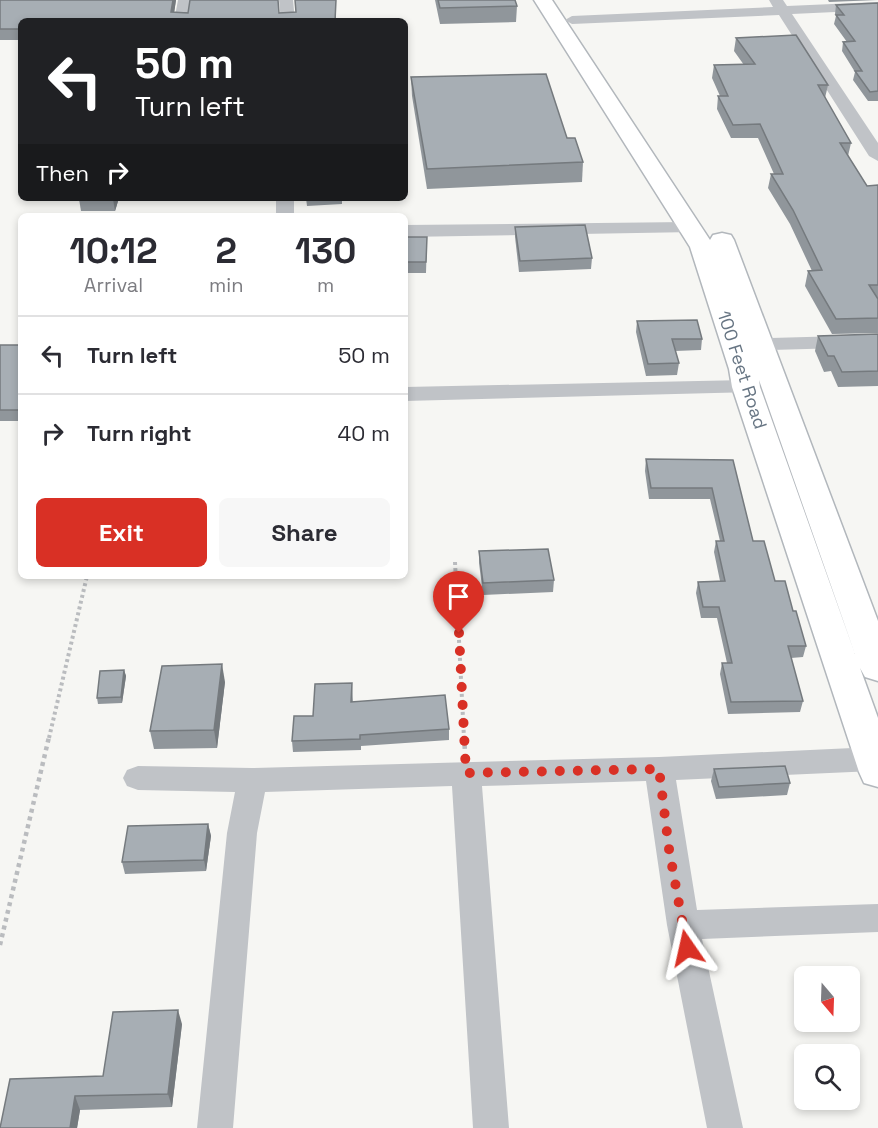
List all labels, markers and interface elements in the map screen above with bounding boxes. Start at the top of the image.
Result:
text: 50 m [135,37,234,90]
icon: left [36,42,114,120]
text: Turn left [135,89,245,124]
icon: right [101,156,134,189]
text: Then [36,159,89,187]
text: 10:12 [70,228,158,274]
text: 2 [216,228,237,274]
text: 130 [295,228,356,274]
text: Arrival [84,272,143,298]
text: min [209,272,243,298]
text: m [317,272,334,298]
street label: 100 Feet Road [713,308,772,432]
icon: left [36,339,69,372]
text: Turn left [87,341,177,369]
text: 50 m [338,341,390,369]
icon: right [36,417,69,450]
text: Turn right [87,419,192,447]
text: 40 m [338,419,390,447]
button: Exit [36,498,207,567]
button: Share [219,498,390,567]
pin [433,571,484,633]
icon: arrive [442,580,475,613]
position arrow [655,916,719,980]
north arrow [794,966,860,1032]
map controls [794,966,860,1110]
button: search [794,1044,860,1110]

